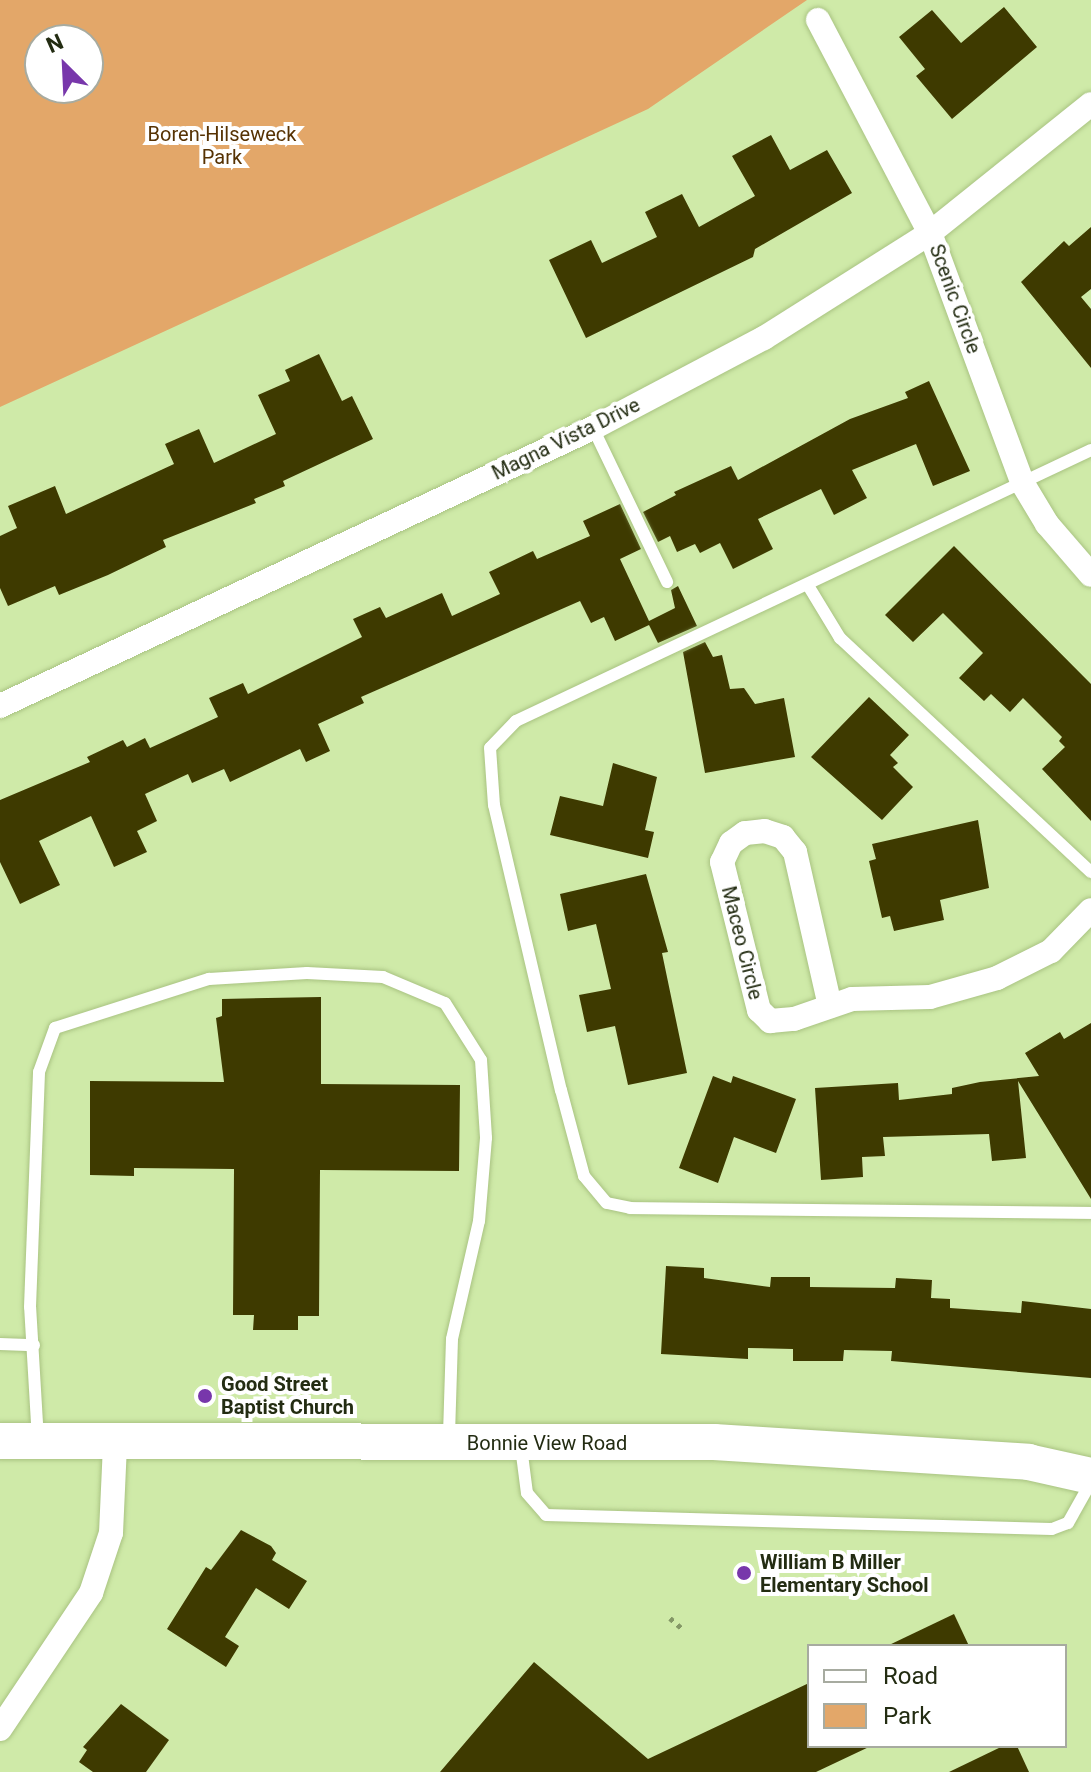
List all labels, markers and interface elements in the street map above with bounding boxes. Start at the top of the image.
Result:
north arrow [24,24,104,104]
text: N [43,29,67,58]
park label: Boren-Hilseweck Park [148,122,296,169]
street label: Scenic Circle [924,241,986,357]
street label: Magna Vista Drive [488,393,644,485]
street label: Maceo Circle [716,884,768,1002]
place label: Good Street Baptist Church [221,1372,354,1419]
marker: Good Street Baptist Church [196,1387,214,1405]
street label: Bonnie View Road [467,1431,627,1455]
place label: William B Miller Elementary School [760,1550,928,1597]
marker: William B Miller Elementary School [735,1564,753,1582]
legend [807,1644,1067,1748]
text: Road [883,1662,938,1690]
text: Park [883,1702,931,1730]

